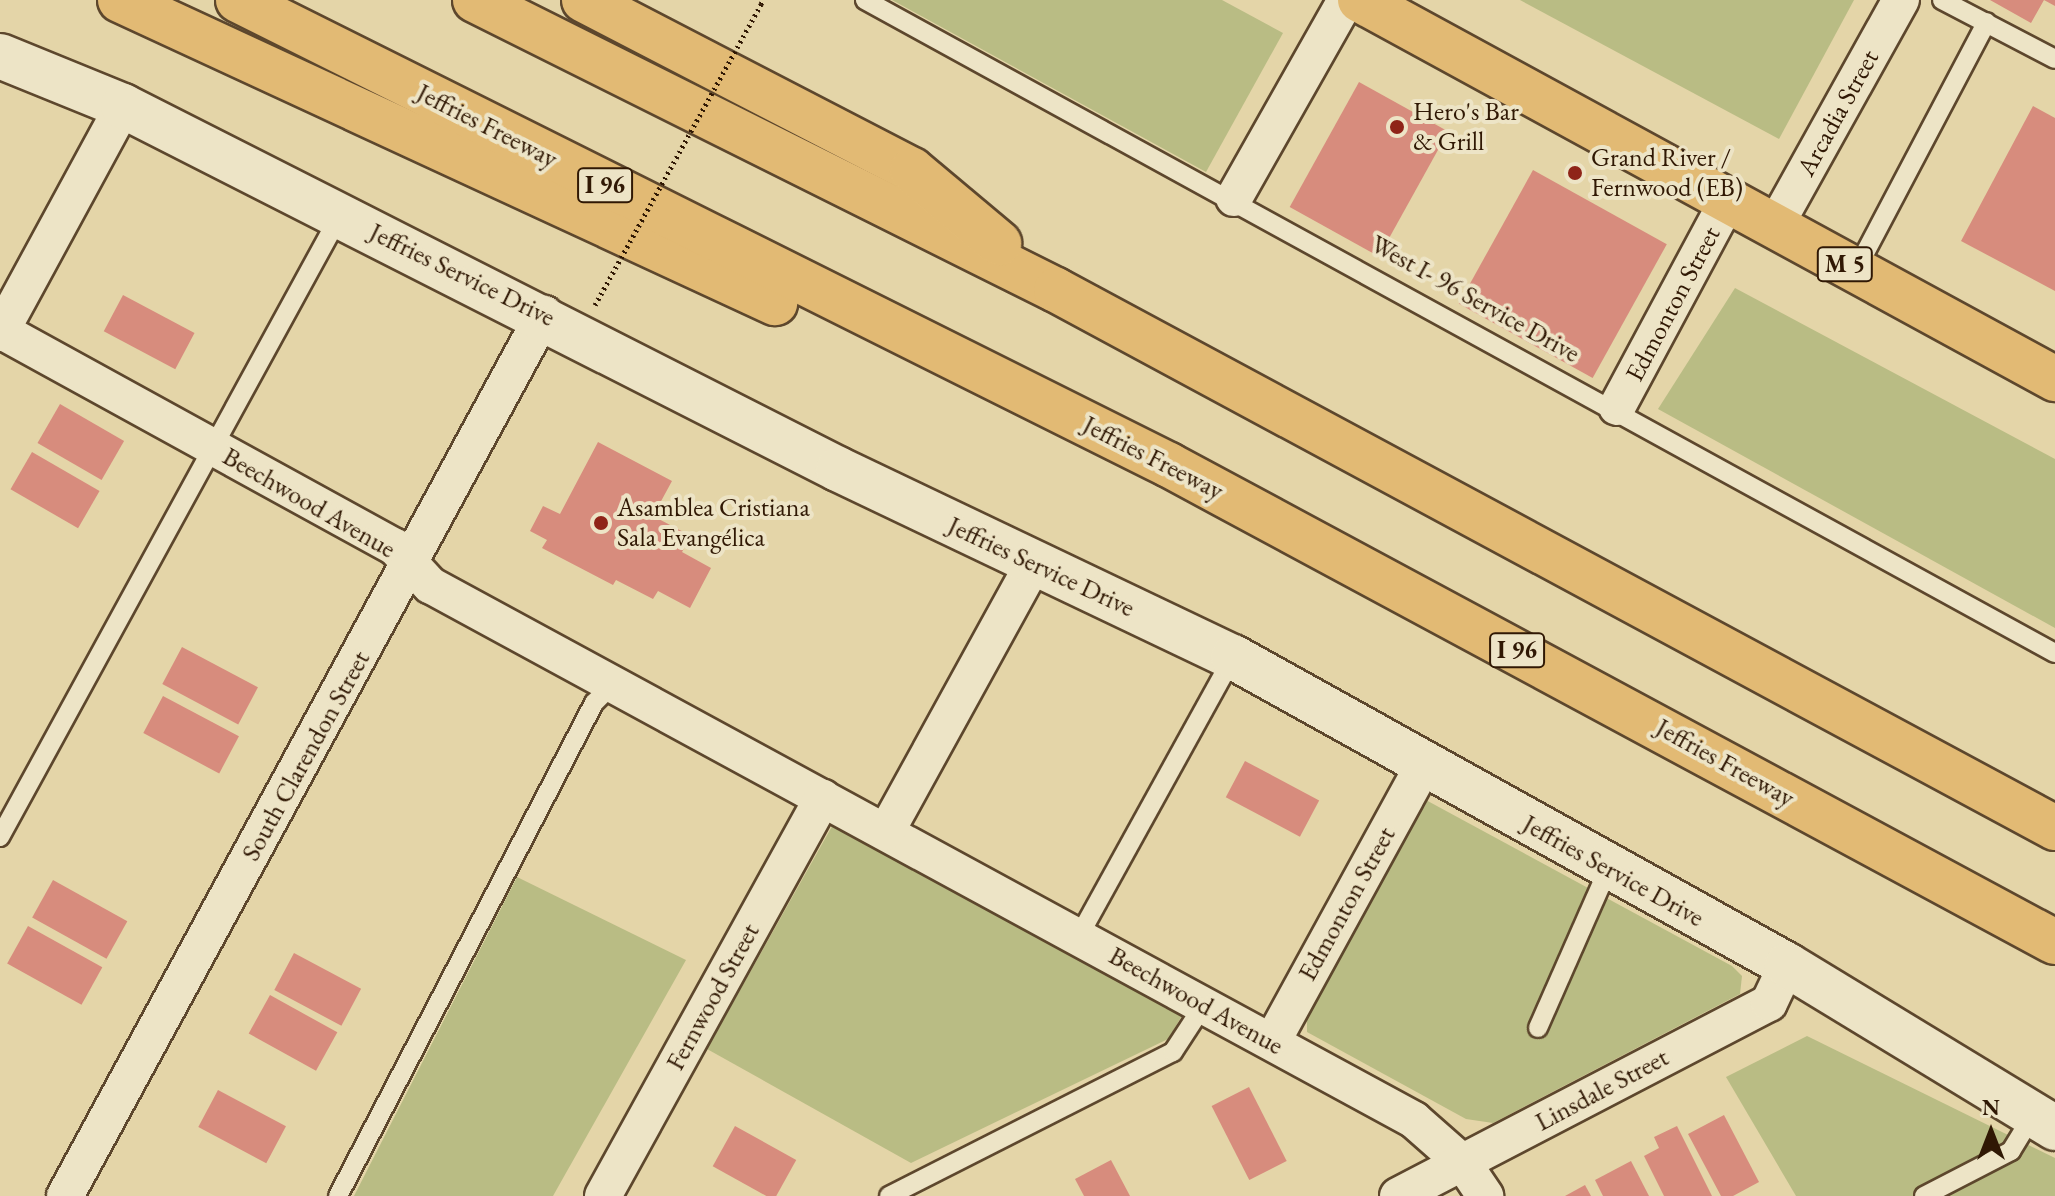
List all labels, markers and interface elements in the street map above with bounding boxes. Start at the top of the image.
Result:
street label: Arcadia Street [1791,44,1885,182]
street label: Jeffries Freeway [411,77,563,175]
place label: Hero's Bar & Grill [1413,96,1519,158]
marker: Hero's Bar & Grill [1388,118,1406,136]
place label: Grand River / Fernwood (EB) [1591,142,1743,204]
marker: Grand River / Fernwood (EB) [1566,164,1584,182]
road number: I 96 [577,165,633,205]
street label: Jeffries Service Drive [364,217,560,333]
street label: Edmonton Street [1619,221,1727,387]
street label: West I- 96 Service Drive [1365,229,1585,369]
road number: M 5 [1815,244,1875,284]
street label: Jeffries Freeway [1077,409,1229,507]
street label: Beechwood Avenue [217,441,401,565]
place label: Asamblea Cristiana Sala Evangélica [617,492,810,554]
street label: Jeffries Service Drive [943,510,1139,624]
marker: Asamblea Cristiana Sala Evangélica [592,514,610,532]
road number: I 96 [1489,630,1545,670]
street label: South Clarendon Street [235,646,377,866]
street label: Jeffries Freeway [1650,712,1800,814]
street label: Jeffries Service Drive [1517,808,1709,934]
street label: Edmonton Street [1292,822,1402,986]
street label: Fernwood Street [660,918,766,1076]
street label: Beechwood Avenue [1104,940,1288,1062]
street label: Linsdale Street [1530,1042,1674,1138]
north arrow [1951,1092,2031,1172]
text: N [1982,1093,2000,1122]

